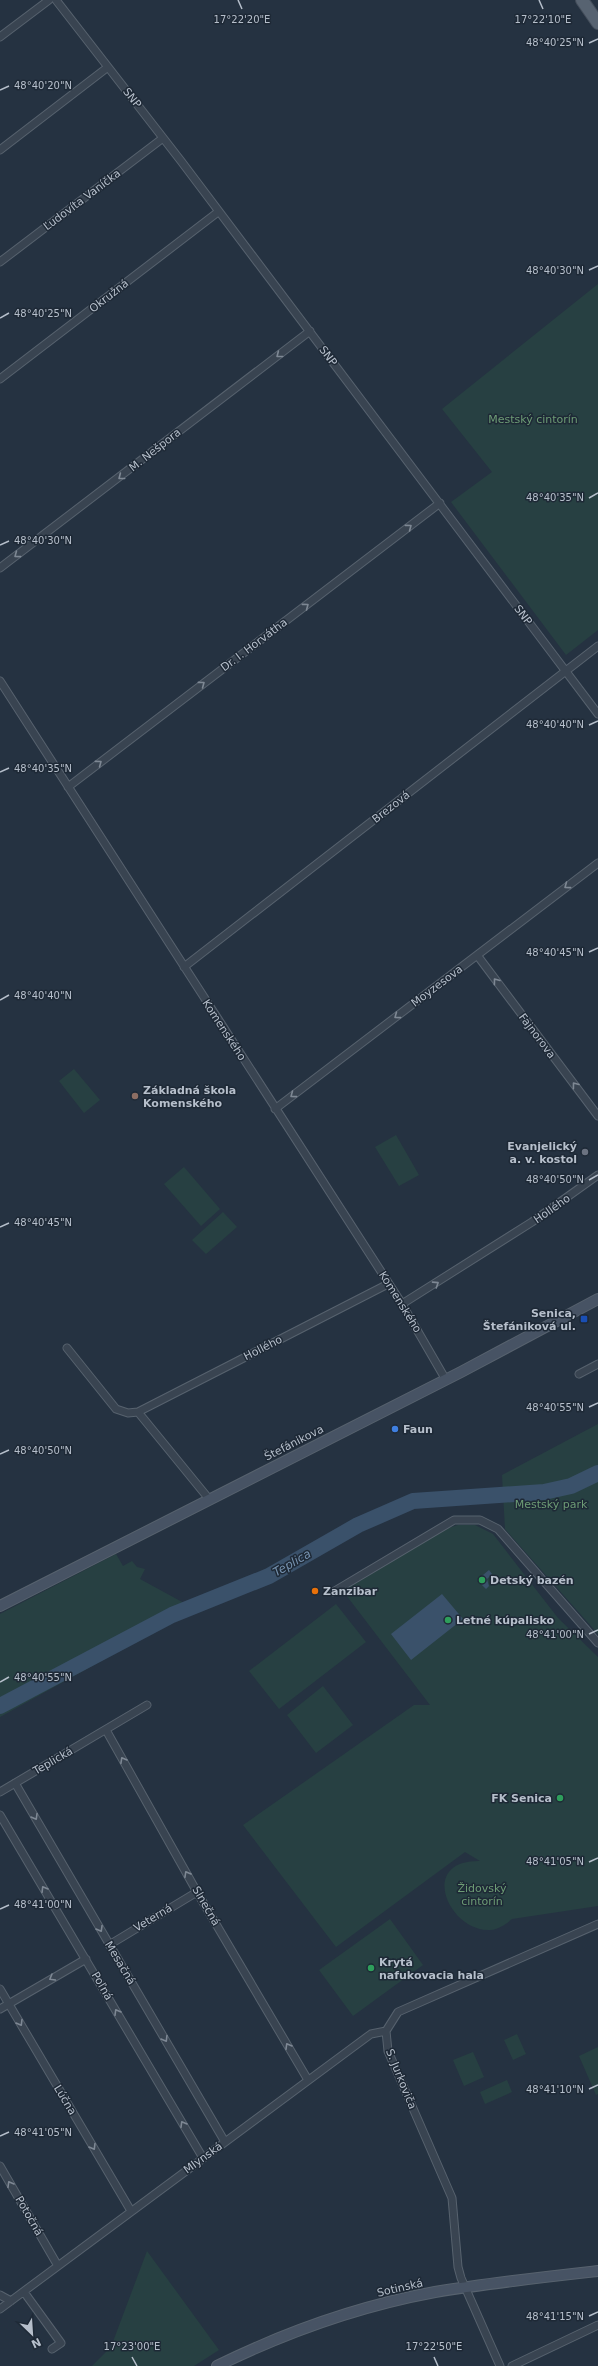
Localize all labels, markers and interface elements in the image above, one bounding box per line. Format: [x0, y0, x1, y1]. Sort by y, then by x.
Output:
text: 17°22'20"E [214, 14, 270, 25]
text: 17°22'10"E [515, 14, 571, 25]
text: 48°40'25"N [526, 37, 584, 48]
text: 48°40'20"N [14, 80, 72, 91]
street label: SNP [120, 85, 144, 111]
street label: Ľudovíta Vaníčka [41, 167, 123, 233]
text: 48°40'30"N [526, 265, 584, 276]
street label: Okružná [87, 277, 131, 315]
text: 48°40'25"N [14, 308, 72, 319]
street label: SNP [316, 343, 340, 369]
one-way arrow [276, 350, 283, 357]
park label: Mestský cintorín [488, 413, 578, 426]
street label: M. Nešpora [126, 426, 184, 474]
one-way arrow [118, 472, 125, 479]
text: 48°40'35"N [526, 492, 584, 503]
one-way arrow [405, 524, 412, 532]
text: 48°40'30"N [14, 535, 72, 546]
one-way arrow [14, 551, 21, 558]
street label: SNP [511, 602, 535, 628]
one-way arrow [301, 603, 308, 610]
street label: Dr. I. Horvátha [218, 616, 290, 674]
one-way arrow [198, 682, 205, 689]
text: 48°40'40"N [526, 719, 584, 730]
one-way arrow [94, 761, 101, 768]
text: 48°40'35"N [14, 763, 72, 774]
street label: Brezová [370, 788, 412, 826]
one-way arrow [564, 881, 571, 889]
text: 48°40'45"N [526, 947, 584, 958]
street label: Moyzesova [409, 962, 465, 1010]
one-way arrow [494, 979, 501, 986]
text: 48°40'40"N [14, 990, 72, 1001]
street label: Komenského [199, 997, 249, 1063]
one-way arrow [394, 1011, 401, 1018]
street label: Fajnorova [516, 1011, 558, 1061]
one-way arrow [572, 1082, 579, 1089]
place label: Základná škola Komenského [143, 1084, 236, 1110]
one-way arrow [291, 1090, 298, 1097]
marker: Základná škola Komenského [130, 1091, 140, 1101]
place label: Evanjelický a. v. kostol [507, 1140, 577, 1166]
marker: Evanjelický a. v. kostol [580, 1147, 590, 1157]
text: 48°40'50"N [526, 1174, 584, 1185]
street label: Hollého [531, 1192, 573, 1226]
text: 48°40'45"N [14, 1217, 72, 1228]
street label: Komenského [376, 1269, 424, 1335]
one-way arrow [432, 1281, 439, 1289]
place label: Senica, Štefániková ul. [483, 1307, 576, 1333]
marker: Senica, Štefániková ul. [579, 1314, 589, 1324]
street label: Hollého [242, 1333, 285, 1363]
text: 48°40'55"N [526, 1402, 584, 1413]
street label: Štefánikova [262, 1423, 326, 1463]
place label: Faun [403, 1423, 433, 1436]
marker: Faun [390, 1424, 400, 1434]
text: 48°40'50"N [14, 1445, 72, 1456]
park label: Mestský park [515, 1498, 588, 1511]
water label: Teplica [271, 1547, 313, 1579]
place label: Detský bazén [490, 1574, 574, 1587]
marker: Detský bazén [477, 1575, 487, 1585]
place label: Zanzibar [323, 1585, 378, 1598]
marker: Zanzibar [310, 1586, 320, 1596]
place label: Letné kúpalisko [456, 1614, 554, 1627]
marker: Letné kúpalisko [443, 1615, 453, 1625]
text: 48°41'00"N [526, 1629, 584, 1640]
text: 48°40'55"N [14, 1672, 72, 1683]
street label: Teplická [30, 1744, 75, 1778]
one-way arrow [121, 1757, 128, 1765]
place label: FK Senica [491, 1792, 552, 1805]
marker: FK Senica [555, 1793, 565, 1803]
one-way arrow [30, 1813, 37, 1820]
text: 48°41'05"N [526, 1856, 584, 1867]
one-way arrow [185, 1871, 192, 1878]
park label: Židovský cintorín [457, 1882, 507, 1908]
street label: Slnečná [189, 1884, 223, 1928]
one-way arrow [42, 1886, 49, 1893]
text: 48°41'00"N [14, 1899, 72, 1910]
street label: Veterná [131, 1901, 175, 1935]
one-way arrow [96, 1925, 103, 1932]
street label: Mesačná [102, 1939, 138, 1987]
place label: Krytá nafukovacia hala [379, 1956, 484, 1982]
marker: Krytá nafukovacia hala [366, 1963, 376, 1973]
street label: Poľná [89, 1969, 115, 2003]
one-way arrow [49, 1974, 56, 1981]
one-way arrow [115, 2009, 122, 2016]
one-way arrow [15, 2019, 22, 2026]
one-way arrow [160, 2035, 167, 2042]
one-way arrow [286, 2043, 293, 2050]
street label: S. Jurkoviča [383, 2047, 419, 2111]
street label: Lúčna [51, 2083, 79, 2117]
text: 48°41'10"N [526, 2084, 584, 2095]
one-way arrow [181, 2121, 188, 2128]
text: 48°41'05"N [14, 2127, 72, 2138]
street label: Mlynská [181, 2140, 225, 2176]
one-way arrow [88, 2143, 96, 2150]
one-way arrow [8, 2181, 15, 2188]
street label: Potočná [12, 2194, 46, 2238]
street label: Sotinská [376, 2276, 424, 2300]
text: 48°41'15"N [526, 2311, 584, 2322]
north arrow [12, 2314, 52, 2354]
text: N [29, 2335, 43, 2350]
text: 17°23'00"E [104, 2341, 160, 2352]
text: 17°22'50"E [406, 2341, 462, 2352]

